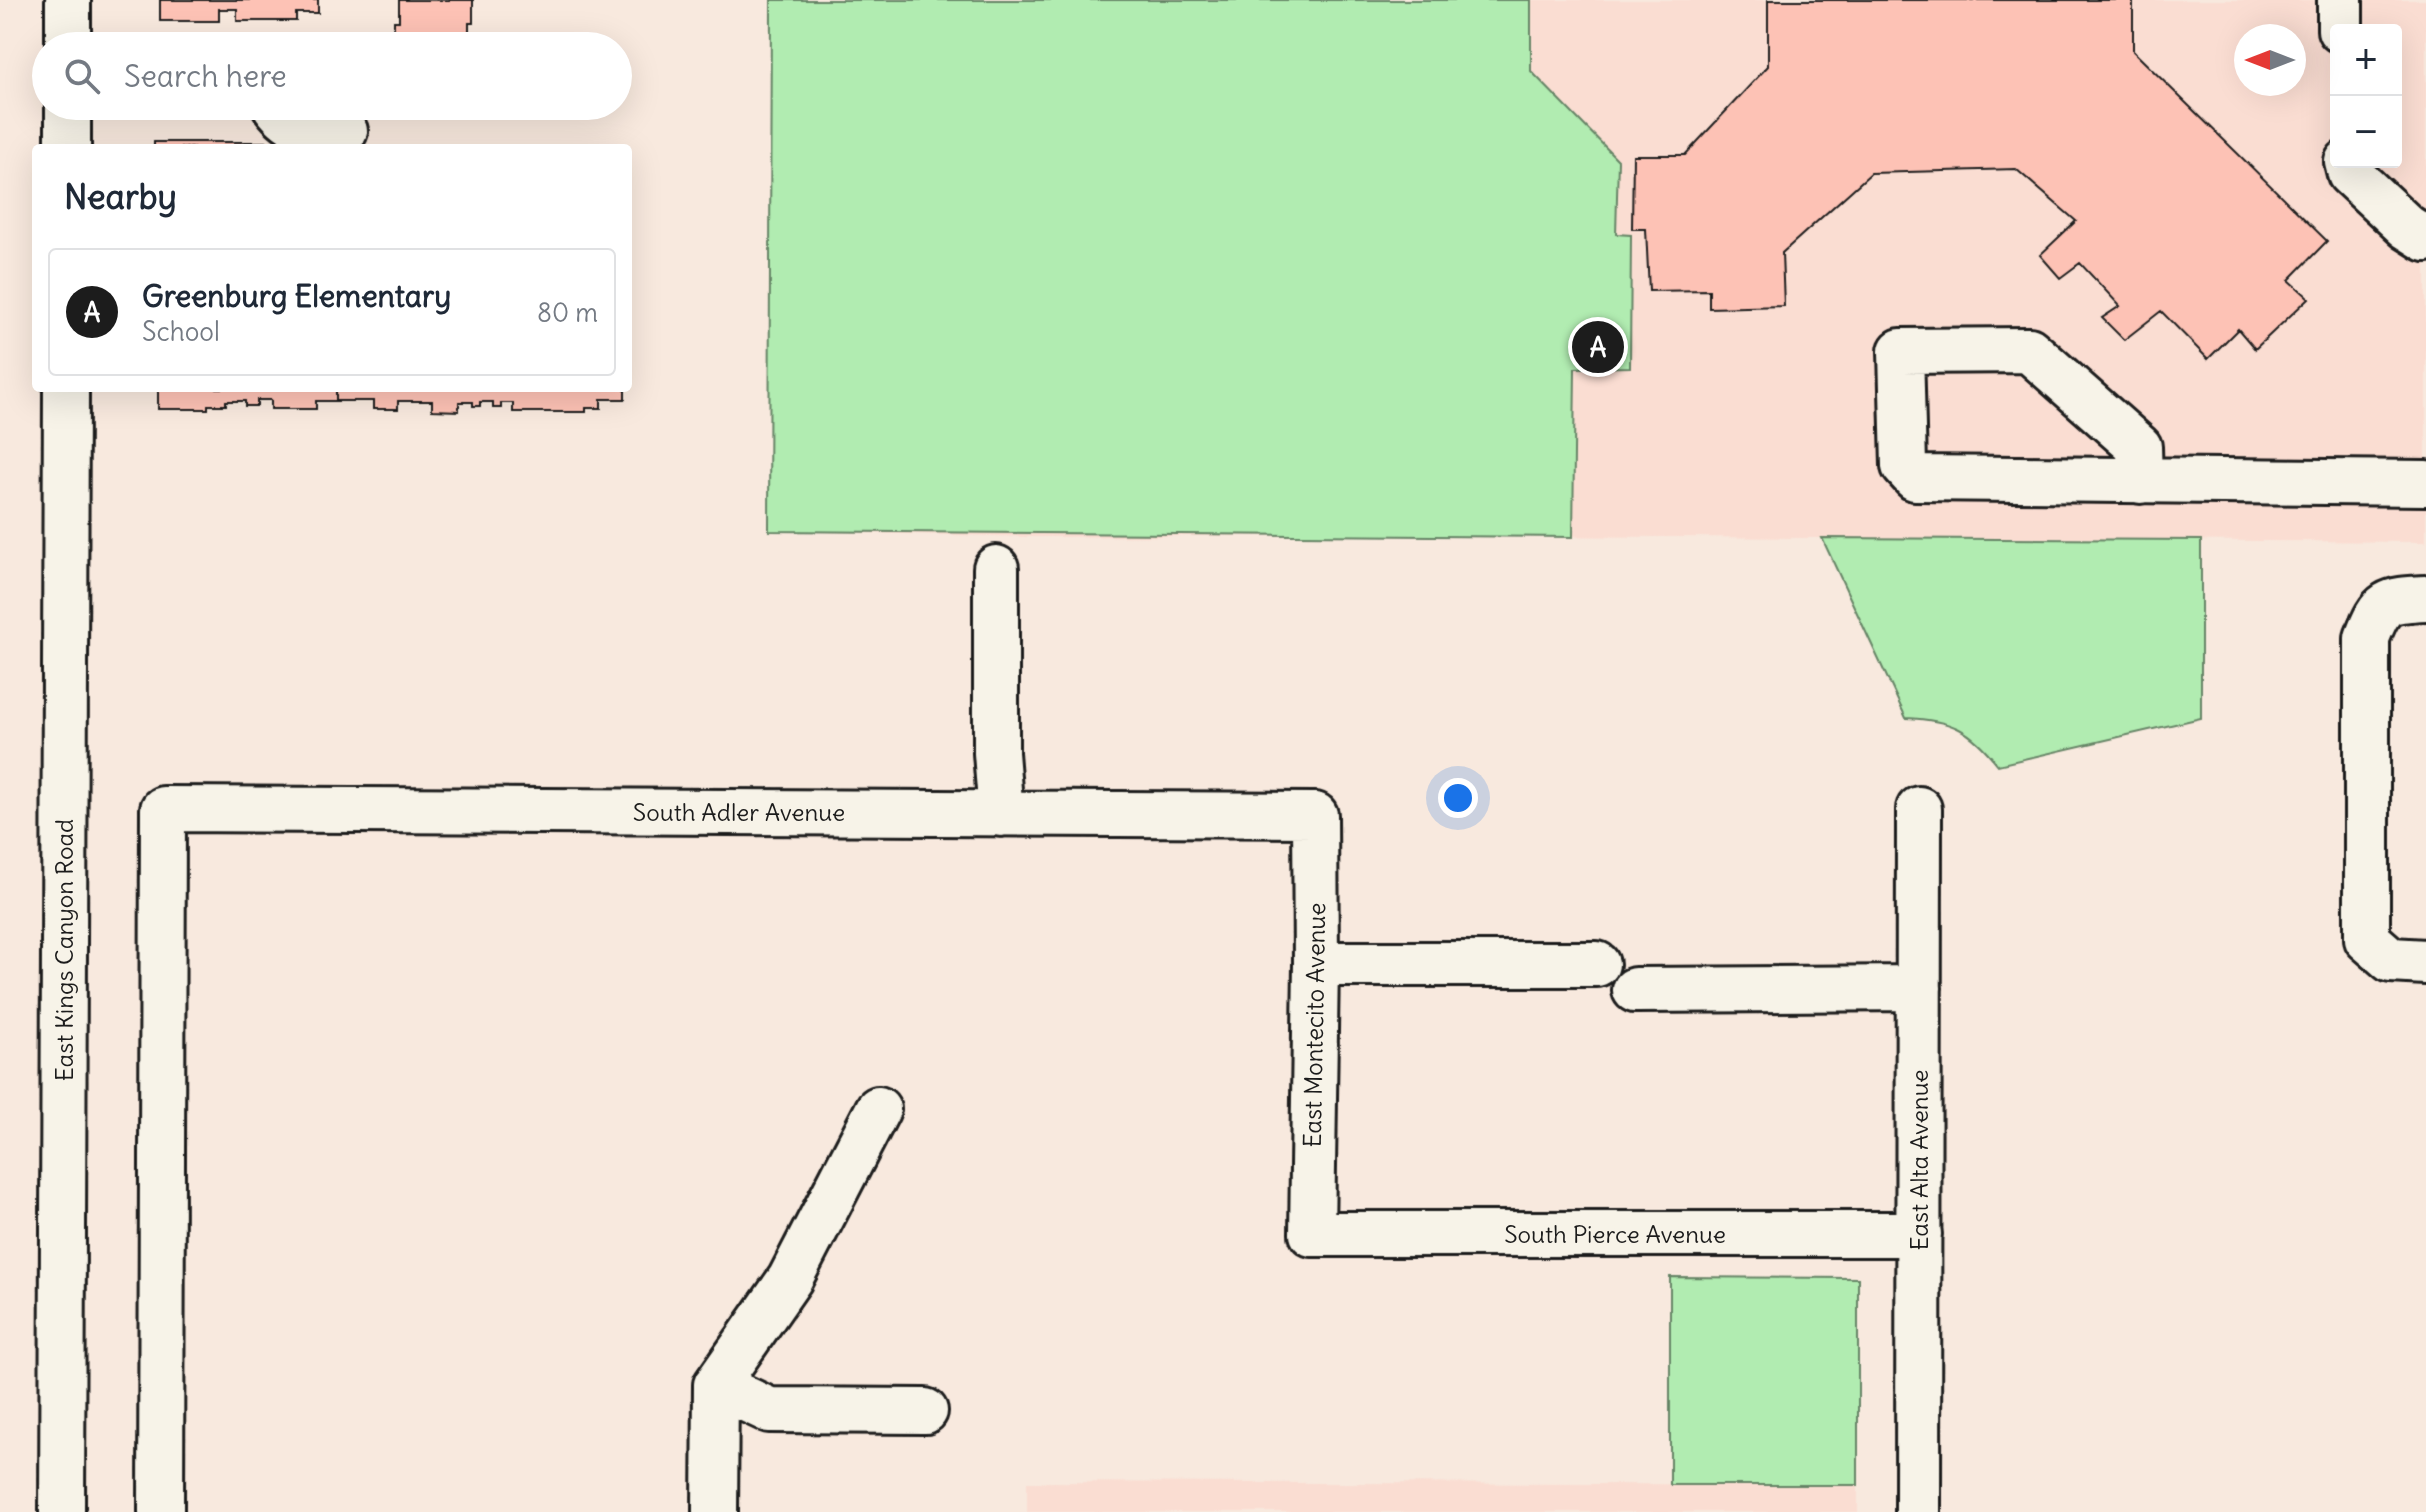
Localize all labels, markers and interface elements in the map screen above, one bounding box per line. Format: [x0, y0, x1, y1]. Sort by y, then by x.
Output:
north arrow [2234, 24, 2306, 96]
map controls [2330, 24, 2402, 168]
button: + [2330, 24, 2402, 96]
search box [32, 32, 632, 120]
icon: search [60, 54, 104, 98]
text: Search here [124, 57, 287, 95]
button: − [2330, 96, 2402, 168]
text: Nearby [64, 175, 177, 218]
text: Greenburg Elementary [142, 277, 451, 315]
text: A [84, 296, 100, 329]
text: 80 m [537, 296, 598, 329]
text: School [142, 315, 220, 348]
pin: A [1572, 317, 1624, 377]
your location [1438, 778, 1478, 818]
street label: South Adler Avenue [633, 797, 845, 827]
street label: East Kings Canyon Road [49, 819, 79, 1081]
street label: East Montecito Avenue [1297, 902, 1331, 1148]
street label: East Alta Avenue [1904, 1070, 1934, 1250]
street label: South Pierce Avenue [1504, 1219, 1726, 1249]

